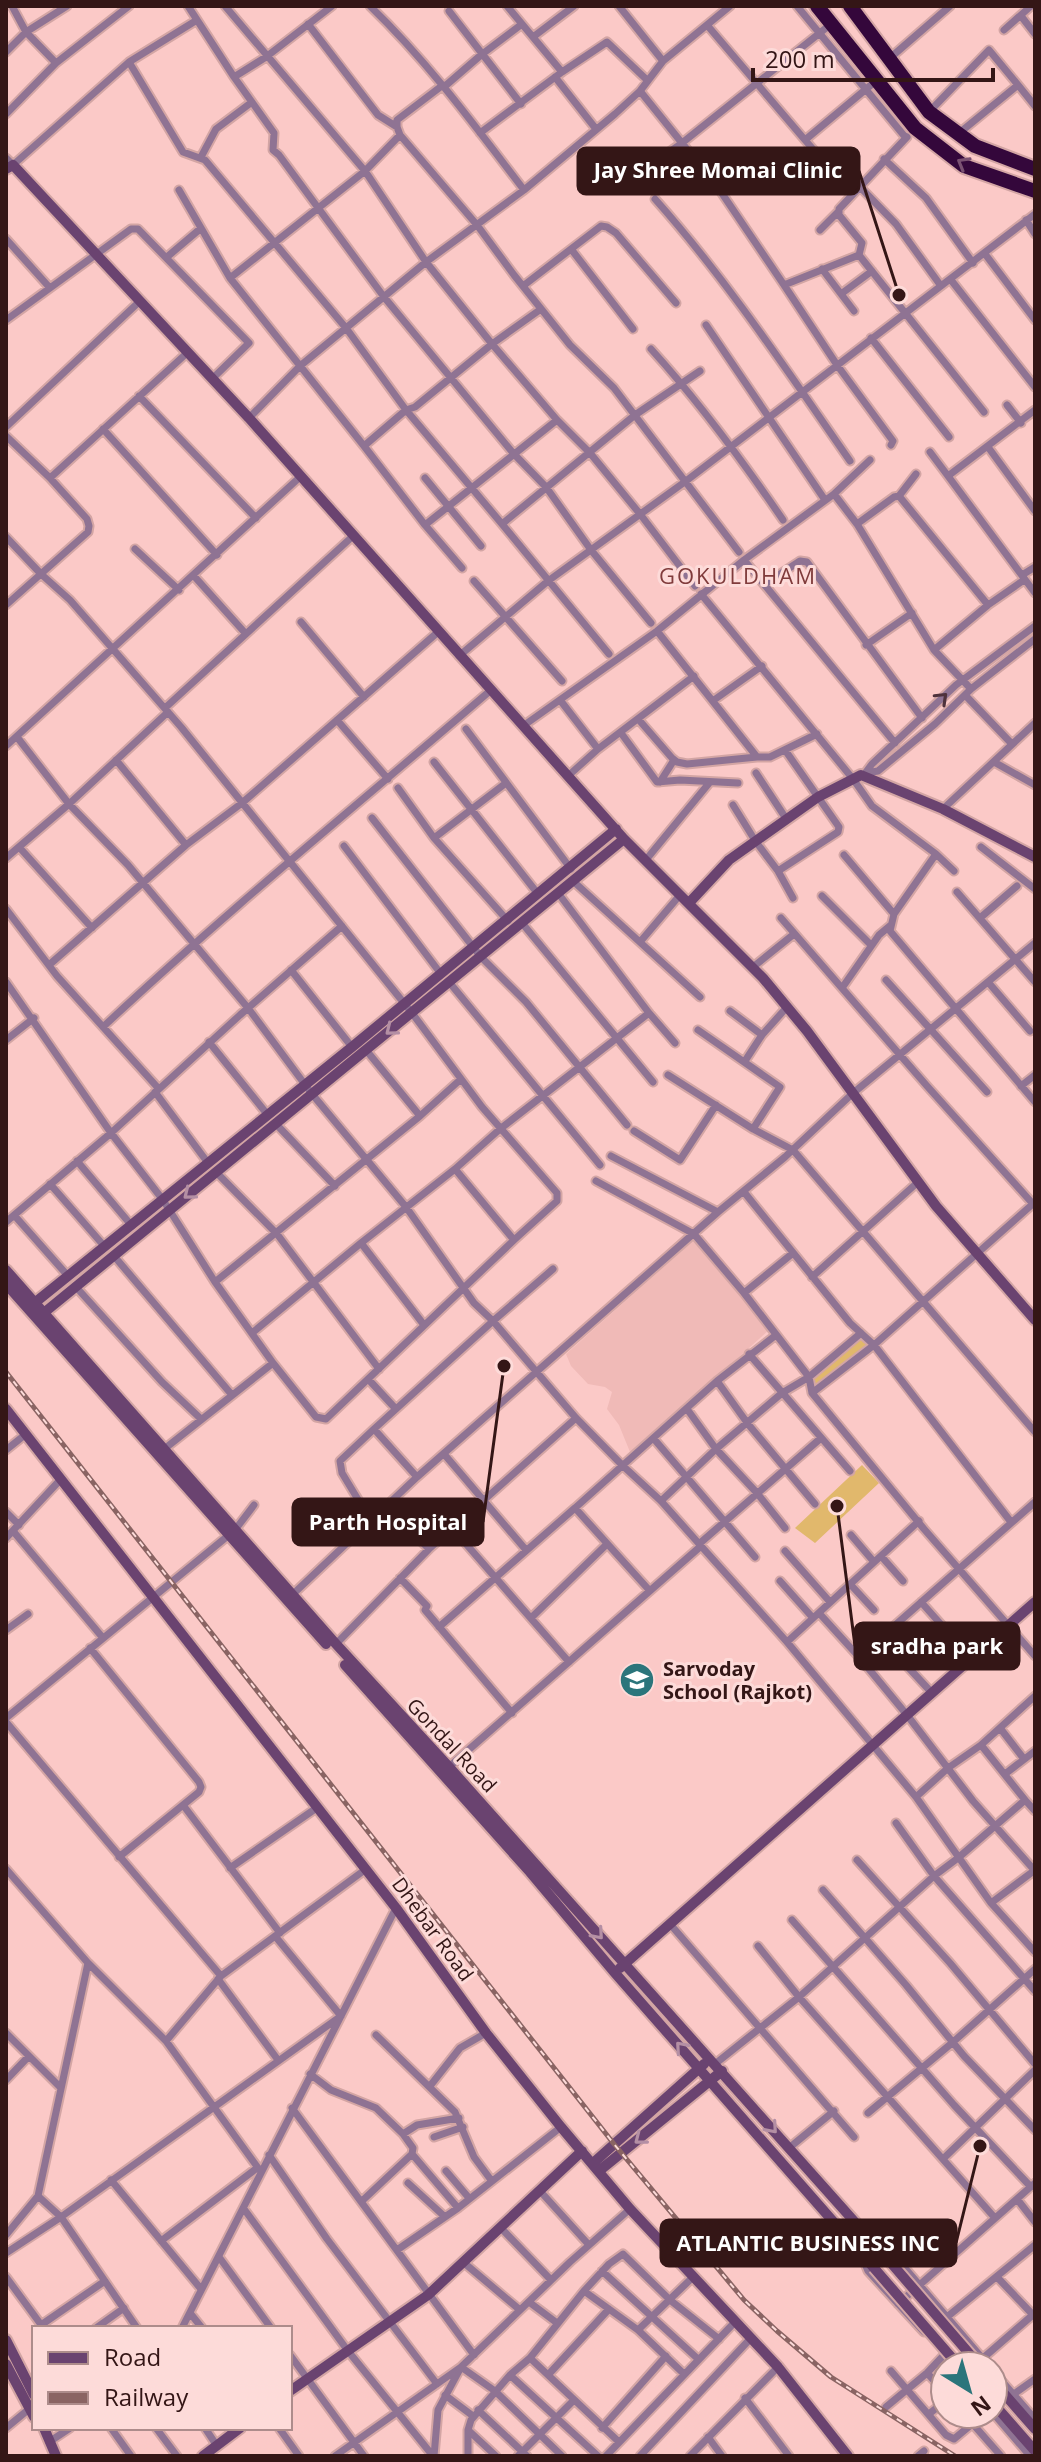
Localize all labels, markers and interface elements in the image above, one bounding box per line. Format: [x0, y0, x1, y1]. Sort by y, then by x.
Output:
scale bar [753, 32, 993, 82]
text: 200 m [765, 42, 835, 75]
callout: Jay Shree Momai Clinic [578, 148, 859, 194]
text: Jay Shree Momai Clinic [592, 154, 842, 184]
one-way arrow [957, 157, 972, 173]
district label: GOKULDHAM [659, 560, 817, 590]
one-way arrow [933, 693, 947, 708]
one-way arrow [386, 1020, 400, 1035]
one-way arrow [184, 1184, 198, 1199]
callout: Parth Hospital [293, 1499, 483, 1545]
text: Parth Hospital [309, 1506, 467, 1536]
callout: sradha park [855, 1623, 1019, 1669]
text: sradha park [871, 1630, 1004, 1660]
place label: Sarvoday School (Rajkot) [663, 1655, 812, 1705]
school or university icon: Sarvoday School (Rajkot) [618, 1661, 656, 1699]
street label: Gondal Road [401, 1692, 503, 1798]
street label: Dhebar Road [386, 1872, 480, 1986]
one-way arrow [588, 1925, 603, 1940]
one-way arrow [676, 2042, 691, 2056]
one-way arrow [762, 2118, 776, 2133]
one-way arrow [634, 2129, 649, 2143]
callout: ATLANTIC BUSINESS INC [661, 2220, 956, 2266]
text: ATLANTIC BUSINESS INC [676, 2227, 940, 2257]
legend [32, 2326, 292, 2430]
text: Road [104, 2340, 161, 2373]
north arrow [929, 2350, 1009, 2430]
text: Railway [104, 2380, 189, 2413]
text: N [965, 2389, 998, 2424]

